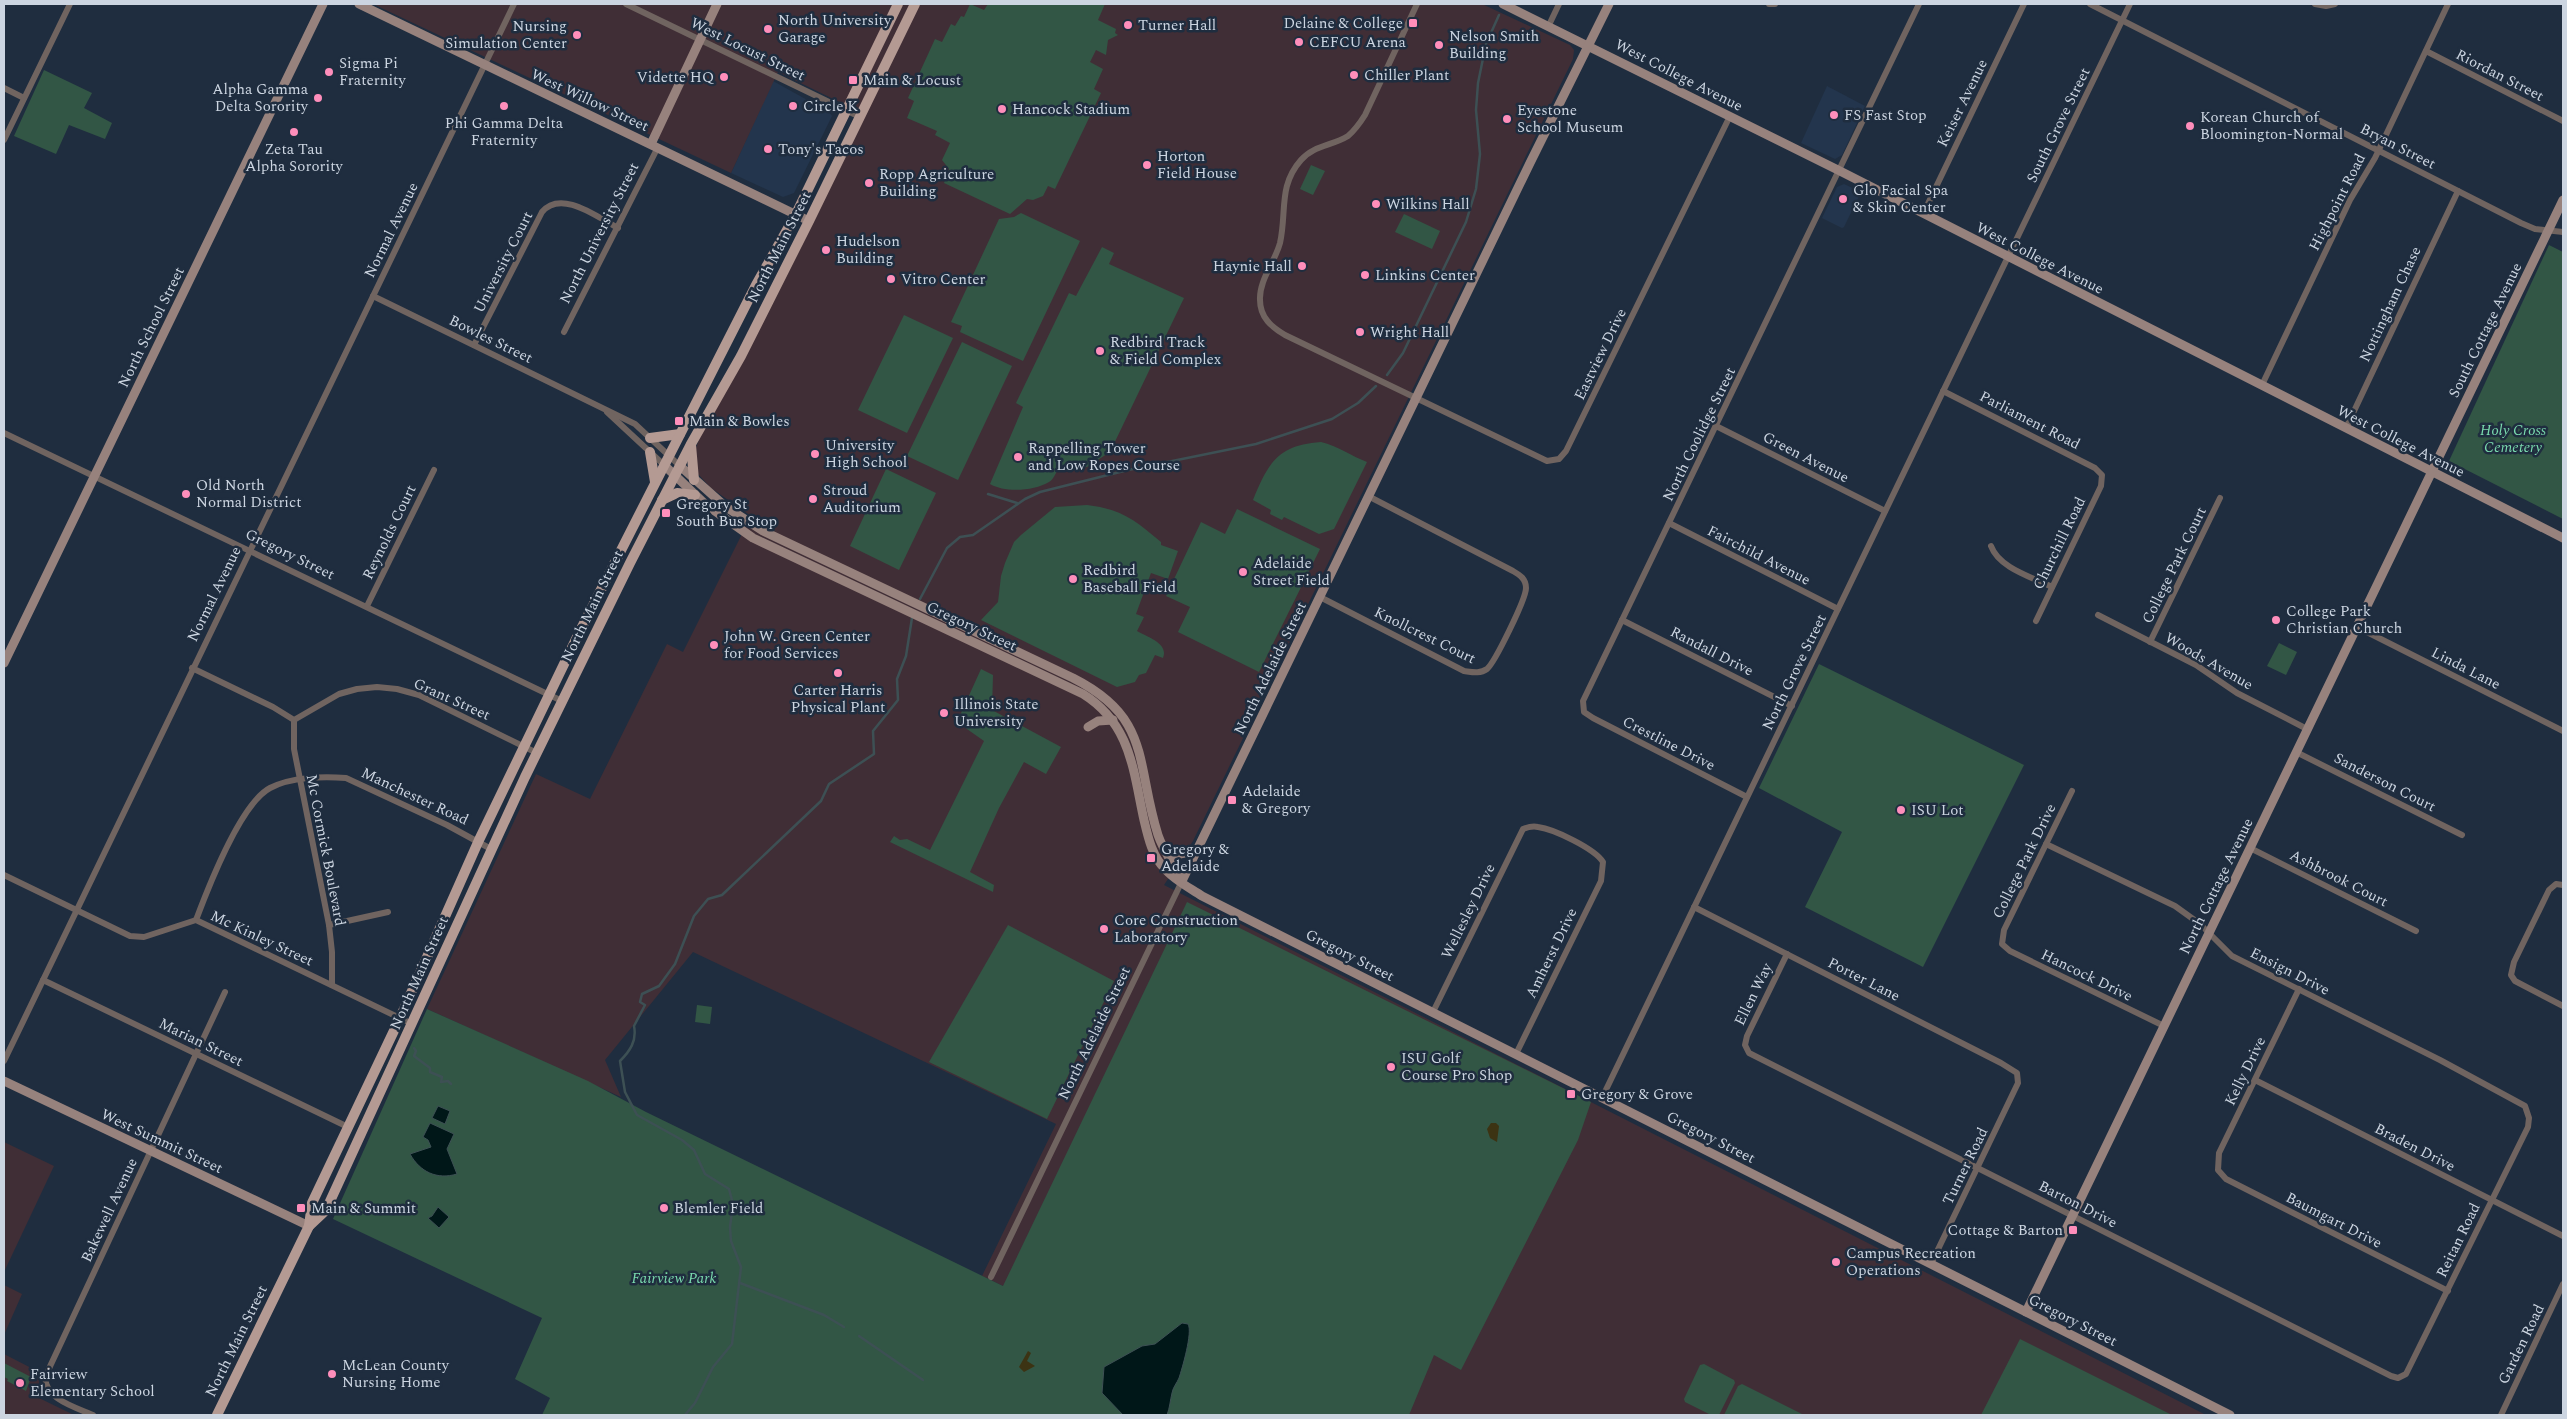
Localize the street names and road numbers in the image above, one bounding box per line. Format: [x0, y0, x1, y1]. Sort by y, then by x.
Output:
street label: West Locust Street [687, 12, 809, 87]
street label: West College Avenue [1611, 33, 1747, 118]
street label: Riordan Street [2452, 43, 2548, 108]
street label: Keiser Avenue [1931, 55, 1994, 151]
street label: West Willow Street [527, 63, 652, 138]
street label: South Grove Street [2021, 64, 2096, 187]
street label: Bryan Street [2356, 118, 2440, 175]
street label: Highpoint Road [2303, 150, 2372, 255]
street label: North University Street [554, 158, 645, 308]
street label: Normal Avenue [358, 179, 425, 282]
street label: North Main Street [741, 188, 817, 307]
street label: University Court [468, 207, 539, 317]
street label: West College Avenue [1972, 216, 2108, 301]
street label: Nottingham Chase [2354, 243, 2427, 366]
street label: South Cottage Avenue [2443, 259, 2528, 402]
street label: North School Street [112, 263, 191, 391]
street label: Eastview Drive [1568, 304, 1633, 404]
street label: Bowles Street [445, 309, 537, 370]
street label: North Coolidge Street [1657, 363, 1742, 505]
street label: Parliament Road [1975, 385, 2084, 456]
street label: West College Avenue [2333, 399, 2469, 484]
street label: Green Avenue [1759, 426, 1853, 489]
street label: Reynolds Court [357, 481, 422, 584]
street label: Churchill Road [2027, 493, 2092, 594]
street label: College Park Court [2136, 503, 2213, 628]
street label: Fairchild Avenue [1703, 519, 1815, 591]
street label: Gregory Street [241, 523, 338, 586]
street label: Normal Avenue [181, 543, 248, 646]
street label: North Main Street [555, 546, 630, 666]
street label: Gregory Street [923, 596, 1021, 657]
street label: North Adelaide Street [1228, 598, 1313, 739]
street label: Knollcrest Court [1370, 601, 1480, 670]
street label: North Grove Street [1756, 610, 1833, 734]
street label: Randall Drive [1666, 621, 1758, 682]
street label: Woods Avenue [2160, 627, 2257, 696]
street label: Linda Lane [2427, 641, 2504, 696]
street label: Grant Street [410, 672, 494, 727]
street label: Crestline Drive [1618, 710, 1719, 777]
street label: Sanderson Court [2330, 747, 2440, 818]
street label: Manchester Road [357, 762, 472, 831]
street label: Mc Cormick Boulevard [300, 772, 352, 928]
street label: College Park Drive [1987, 800, 2062, 923]
street label: North Cottage Avenue [2173, 814, 2260, 958]
street label: Ashbrook Court [2286, 844, 2392, 913]
street label: Wellesley Drive [1435, 860, 1501, 963]
street label: Mc Kinley Street [206, 904, 317, 972]
street label: Amherst Drive [1520, 904, 1583, 1002]
street label: North Main Street [384, 913, 455, 1034]
street label: Gregory Street [1301, 923, 1398, 988]
street label: Ensign Drive [2246, 941, 2334, 1001]
street label: Hancock Drive [2037, 943, 2137, 1008]
street label: Porter Lane [1824, 951, 1904, 1007]
street label: Ellen Way [1728, 958, 1779, 1029]
street label: North Adelaide Street [1052, 963, 1137, 1104]
street label: Marian Street [155, 1012, 247, 1073]
street label: Kelly Drive [2219, 1033, 2272, 1110]
street label: West Summit Street [97, 1103, 227, 1180]
street label: Gregory Street [1662, 1105, 1759, 1170]
street label: Braden Drive [2370, 1117, 2459, 1178]
street label: Turner Road [1937, 1123, 1994, 1209]
street label: Bakewell Avenue [75, 1154, 144, 1266]
street label: Barton Drive [2034, 1175, 2121, 1234]
street label: Baumgart Drive [2282, 1186, 2386, 1255]
street label: Reitan Road [2430, 1199, 2486, 1282]
street label: North Main Street [199, 1281, 274, 1401]
street label: Gregory Street [2024, 1288, 2121, 1353]
street label: Garden Road [2492, 1300, 2551, 1388]

